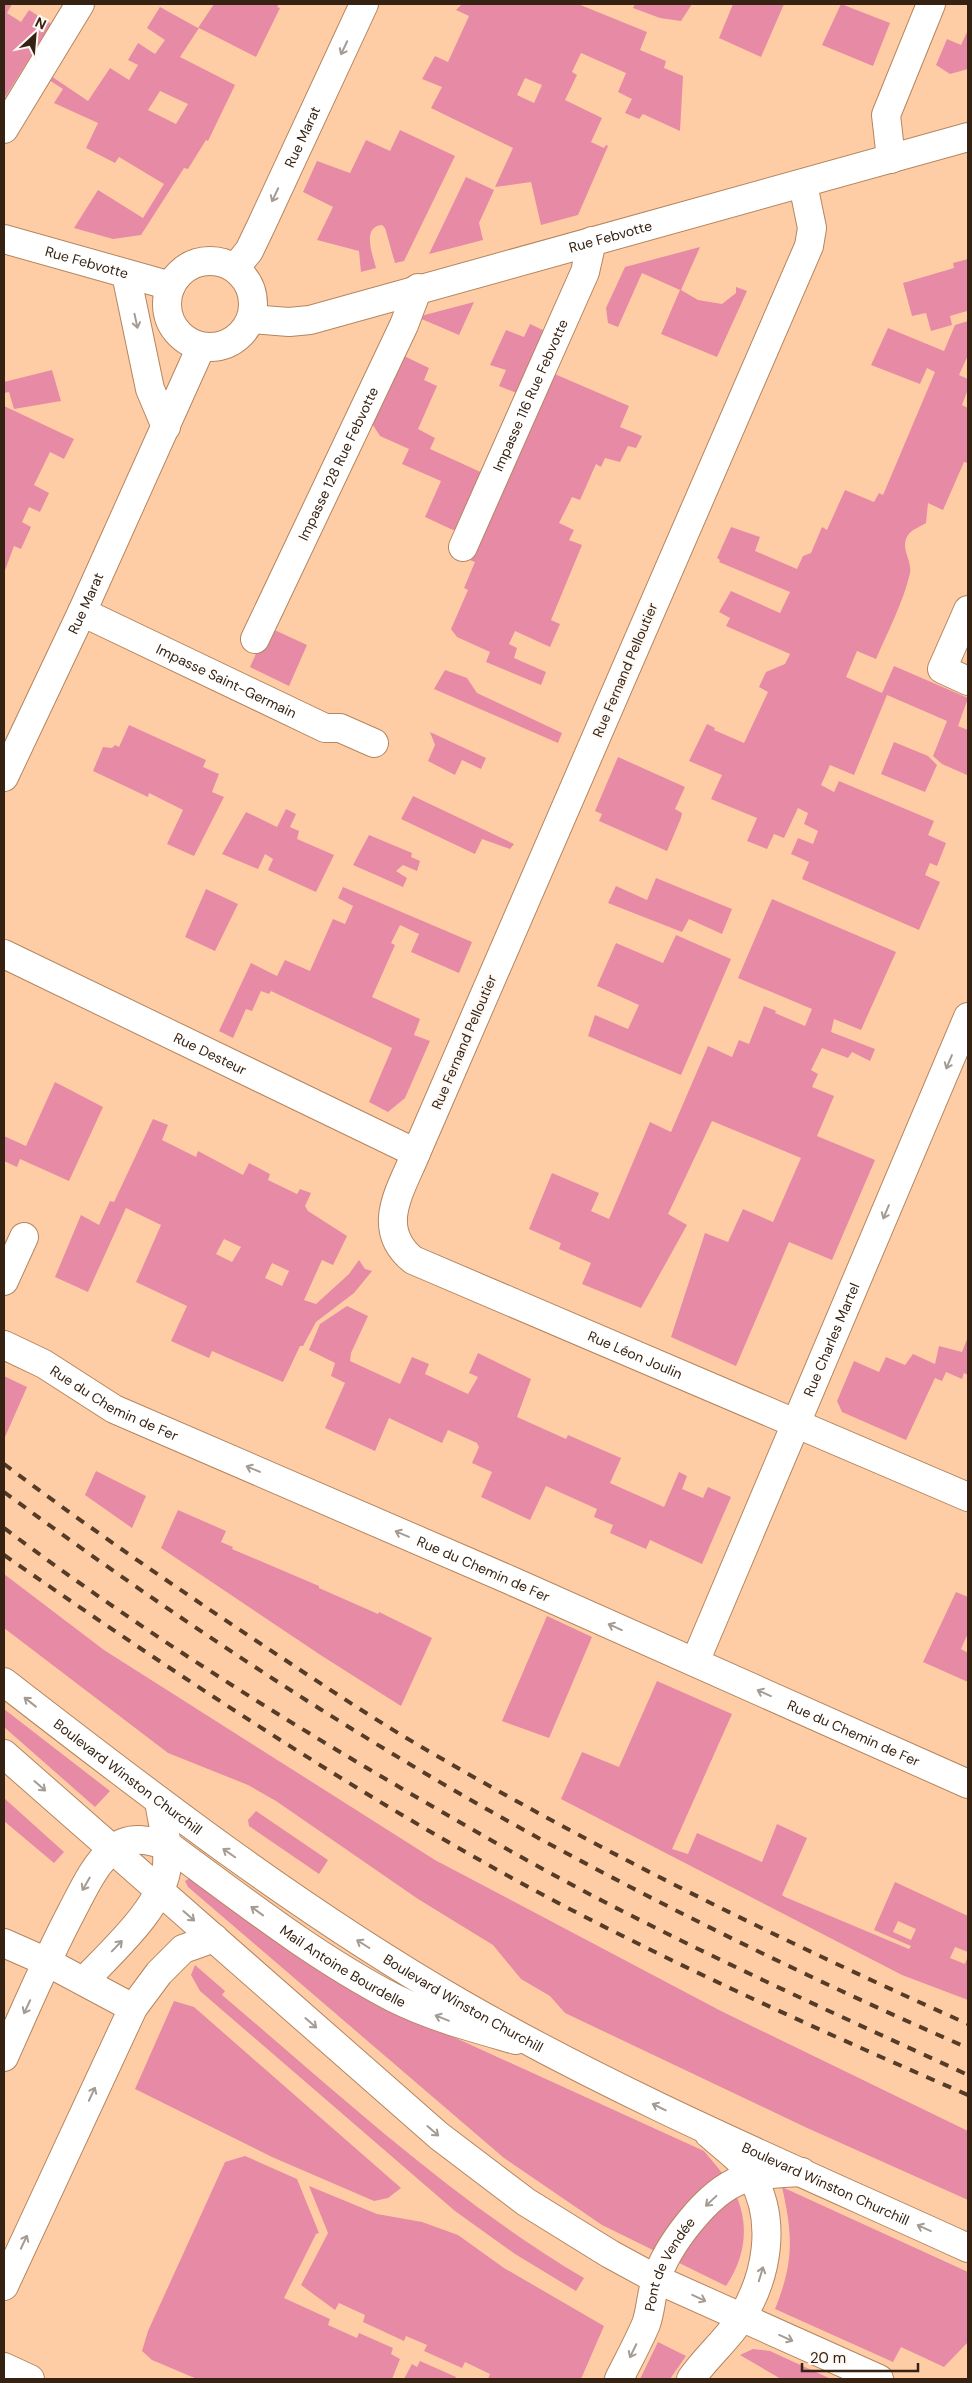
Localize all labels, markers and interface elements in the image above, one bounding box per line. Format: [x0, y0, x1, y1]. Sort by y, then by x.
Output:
north arrow [10, 10, 60, 60]
text: N [32, 13, 49, 34]
one-way arrow [338, 40, 348, 55]
street label: Rue Marat [280, 103, 324, 170]
one-way arrow [270, 187, 279, 202]
street label: Rue Febvotte [567, 216, 654, 257]
street label: Rue Febvotte [43, 242, 130, 283]
one-way arrow [132, 313, 141, 329]
street label: Impasse 116 Rue Febvotte [489, 316, 572, 474]
street label: Impasse 128 Rue Febvotte [294, 384, 382, 543]
street label: Rue Marat [64, 570, 108, 637]
street label: Rue Fernand Pelloutier [588, 600, 662, 740]
street label: Impasse Saint-Germain [153, 640, 300, 722]
street label: Rue Fernand Pelloutier [427, 972, 501, 1112]
street label: Rue Desteur [171, 1028, 250, 1079]
one-way arrow [944, 1054, 954, 1069]
one-way arrow [880, 1204, 889, 1219]
street label: Rue Charles Martel [799, 1280, 863, 1399]
street label: Rue Léon Joulin [585, 1327, 685, 1383]
street label: Rue du Chemin de Fer [47, 1361, 181, 1445]
one-way arrow [246, 1464, 261, 1473]
one-way arrow [395, 1528, 410, 1538]
street label: Rue du Chemin de Fer [414, 1532, 553, 1606]
one-way arrow [608, 1622, 623, 1632]
one-way arrow [757, 1687, 772, 1697]
street label: Rue du Chemin de Fer [785, 1696, 923, 1770]
one-way arrow [23, 1697, 37, 1707]
street label: Boulevard Winston Churchill [50, 1715, 206, 1839]
one-way arrow [34, 1781, 47, 1792]
one-way arrow [222, 1848, 236, 1858]
one-way arrow [81, 1876, 91, 1891]
one-way arrow [251, 1905, 264, 1916]
one-way arrow [183, 1911, 196, 1922]
street label: Mail Antoine Bourdelle [276, 1921, 409, 2011]
one-way arrow [111, 1939, 123, 1952]
one-way arrow [357, 1939, 371, 1949]
street label: Boulevard Winston Churchill [380, 1950, 546, 2056]
one-way arrow [21, 1999, 31, 2014]
one-way arrow [435, 2013, 450, 2022]
one-way arrow [305, 2018, 318, 2029]
one-way arrow [88, 2087, 98, 2102]
one-way arrow [652, 2102, 667, 2111]
one-way arrow [427, 2125, 440, 2136]
street label: Boulevard Winston Churchill [739, 2138, 912, 2229]
one-way arrow [705, 2195, 717, 2207]
street label: Pont de Vendée [641, 2213, 699, 2313]
one-way arrow [917, 2222, 932, 2232]
one-way arrow [20, 2234, 30, 2249]
one-way arrow [757, 2266, 767, 2282]
one-way arrow [691, 2294, 706, 2304]
one-way arrow [778, 2333, 793, 2343]
scale bar [802, 2340, 918, 2372]
one-way arrow [627, 2343, 637, 2358]
text: 20 m [810, 2348, 846, 2368]

